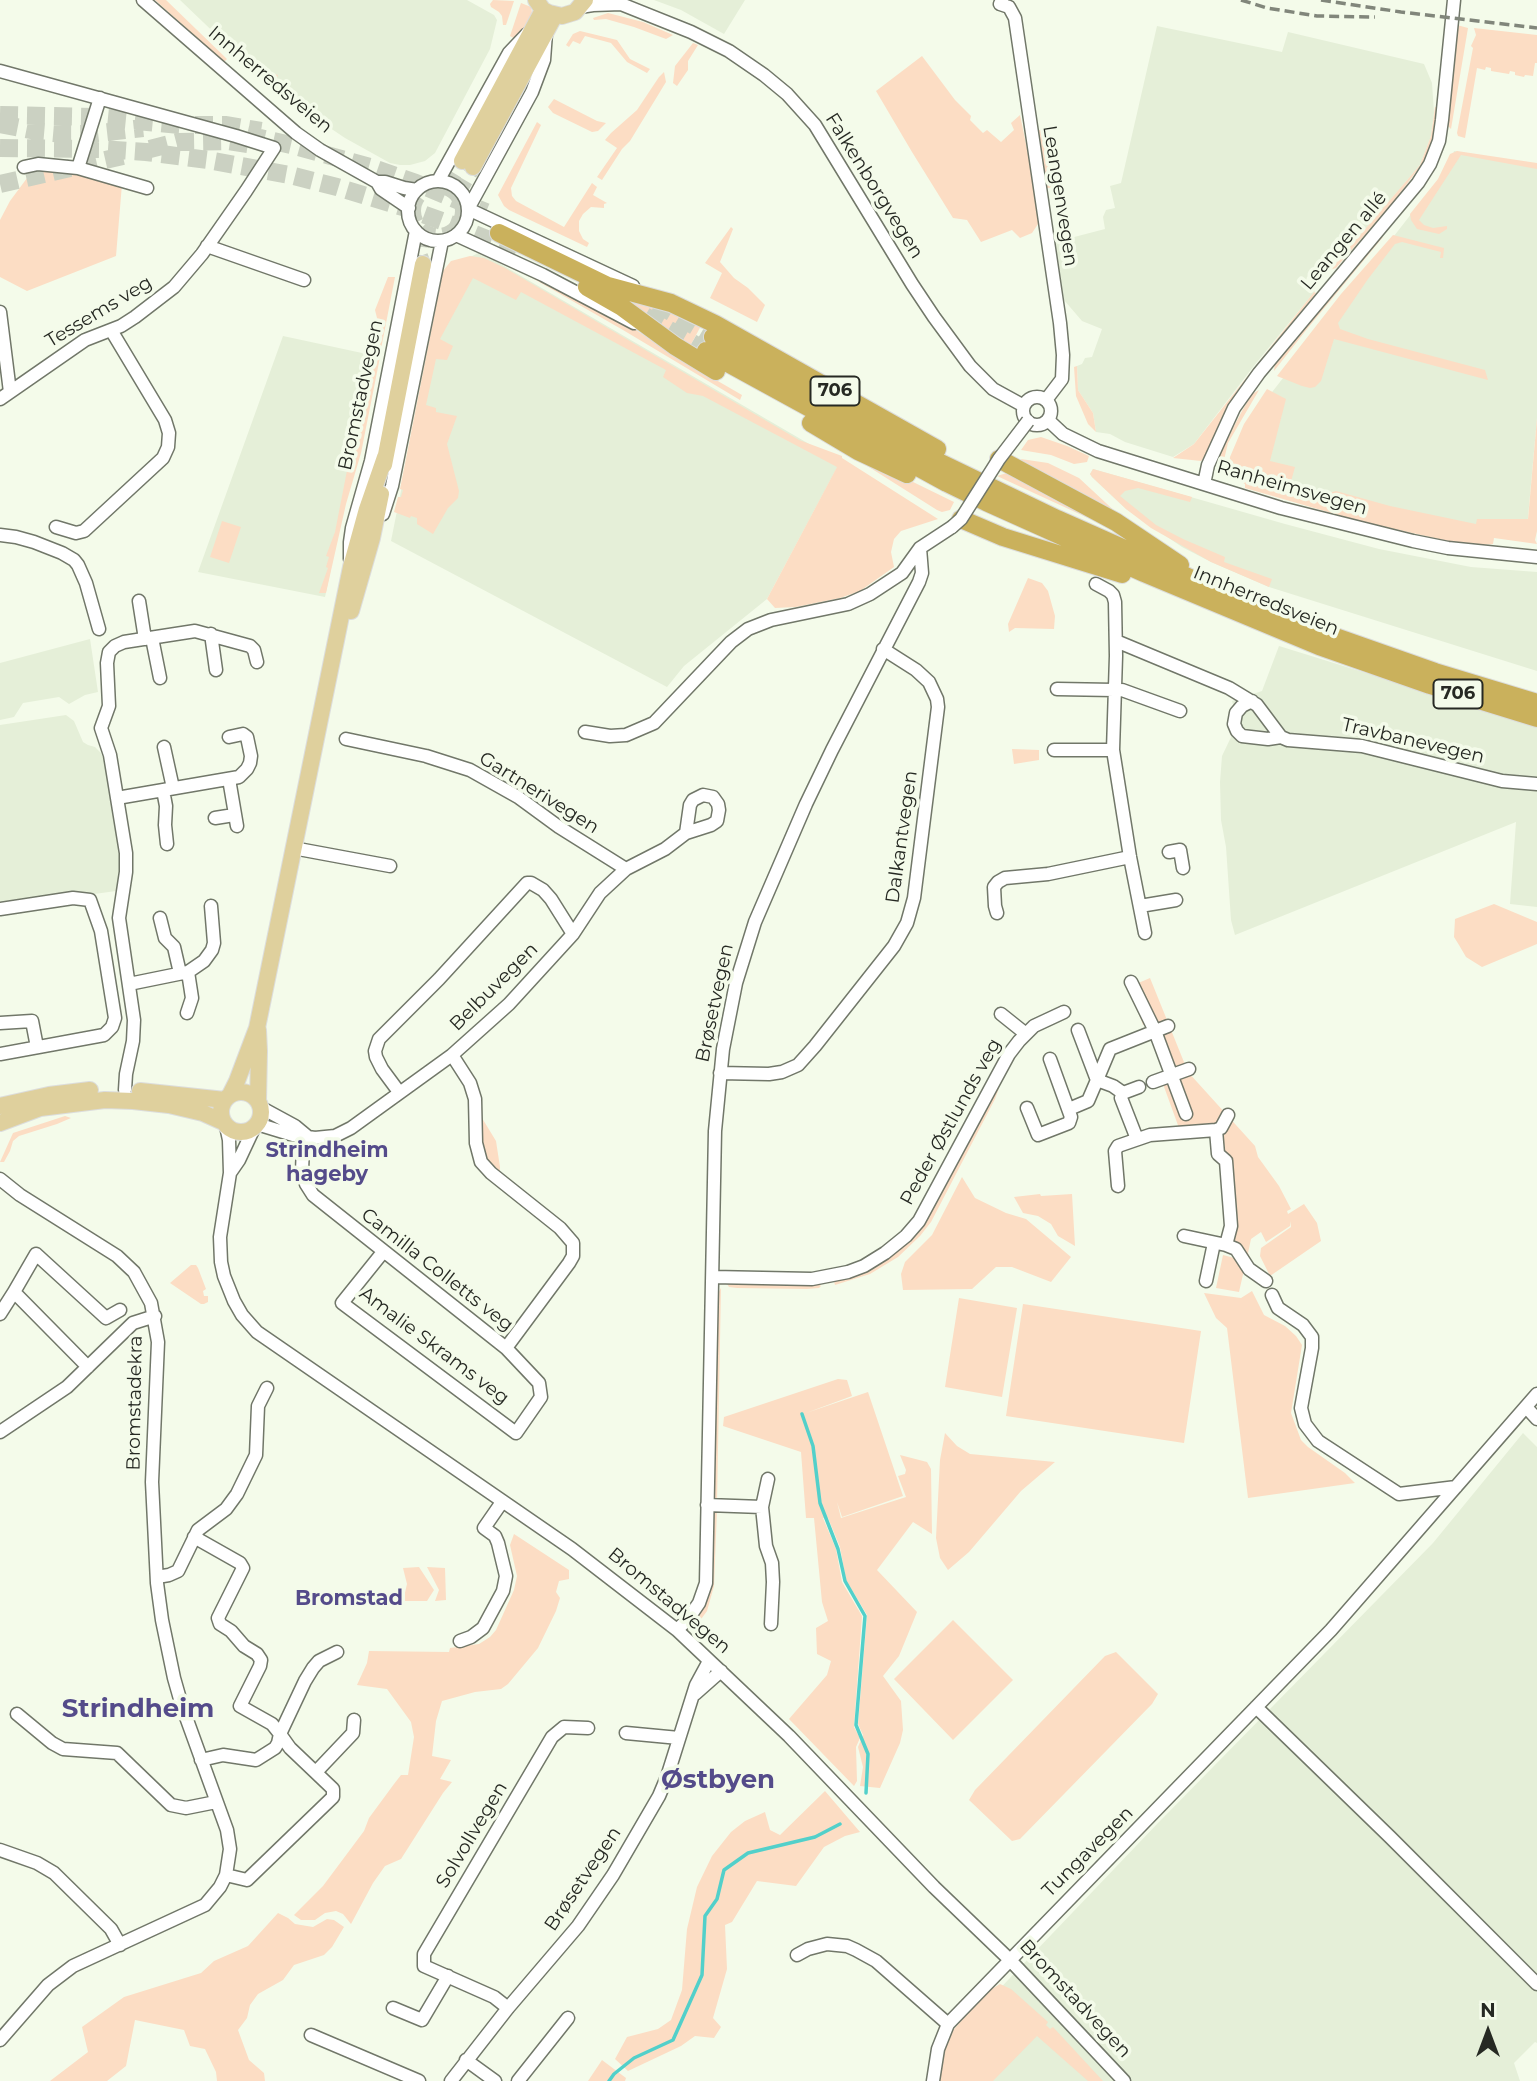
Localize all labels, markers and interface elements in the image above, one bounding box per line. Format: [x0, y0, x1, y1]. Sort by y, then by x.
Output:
street label: Innherredsveien [203, 21, 337, 139]
street label: Falkenborgvegen [820, 109, 928, 263]
street label: Leangenvegen [1038, 124, 1082, 268]
street label: Leangen allé [1296, 187, 1392, 295]
street label: Tessems veg [42, 271, 156, 353]
street label: Bromstadvegen [334, 318, 388, 472]
road number: 706 [810, 376, 860, 405]
street label: Ranheimsvegen [1214, 456, 1370, 520]
street label: Innherredsveien [1190, 561, 1342, 641]
road number: 706 [1434, 680, 1482, 708]
street label: Travbanevegen [1339, 713, 1487, 769]
street label: Gartnerivegen [475, 747, 603, 839]
street label: Dalkantvegen [881, 769, 923, 905]
street label: Belbuvegen [445, 938, 543, 1036]
street label: Brøsetvegen [691, 942, 739, 1064]
street label: Peder Østlunds veg [896, 1035, 1006, 1209]
district label: Strindheim hageby [265, 1138, 389, 1188]
street label: Camilla Colletts veg [356, 1204, 518, 1336]
street label: Amalie Skrams veg [355, 1282, 513, 1410]
street label: Bromstadekra [122, 1335, 148, 1471]
street label: Bromstadvegen [603, 1543, 735, 1659]
district label: Bromstad [295, 1586, 403, 1612]
district label: Strindheim [62, 1693, 214, 1725]
district label: Østbyen [661, 1764, 775, 1796]
street label: Solvollvegen [431, 1778, 513, 1892]
street label: Tungavegen [1038, 1802, 1138, 1902]
street label: Brøsetvegen [540, 1823, 626, 1935]
street label: Bromstadvegen [1014, 1935, 1136, 2063]
north arrow [1453, 1997, 1523, 2067]
text: N [1480, 1999, 1496, 2022]

